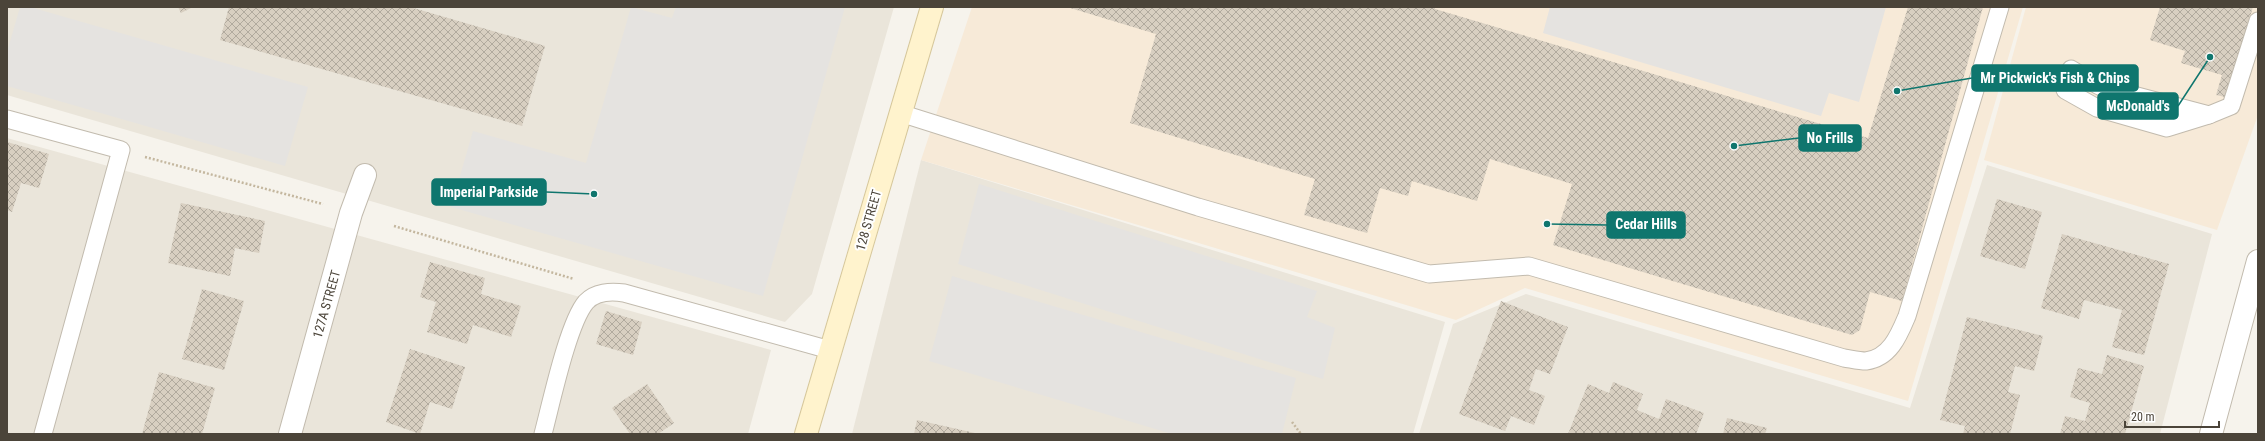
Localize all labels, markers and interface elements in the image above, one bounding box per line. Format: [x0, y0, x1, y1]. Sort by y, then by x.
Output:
callout: Mr Pickwick's Fish & Chips [1972, 65, 2138, 91]
text: Mr Pickwick's Fish & Chips [1980, 70, 2130, 86]
callout: McDonald's [2098, 93, 2178, 119]
text: McDonald's [2106, 98, 2170, 114]
callout: No Frills [1799, 125, 1861, 151]
text: No Frills [1807, 130, 1853, 146]
callout: Imperial Parkside [432, 179, 546, 205]
text: Imperial Parkside [440, 184, 539, 200]
street label: 128 STREET [853, 188, 884, 252]
callout: Cedar Hills [1607, 212, 1685, 238]
text: Cedar Hills [1615, 216, 1677, 232]
street label: 127A STREET [310, 268, 343, 340]
scale bar [2125, 403, 2219, 429]
text: 20 m [2131, 410, 2155, 424]

